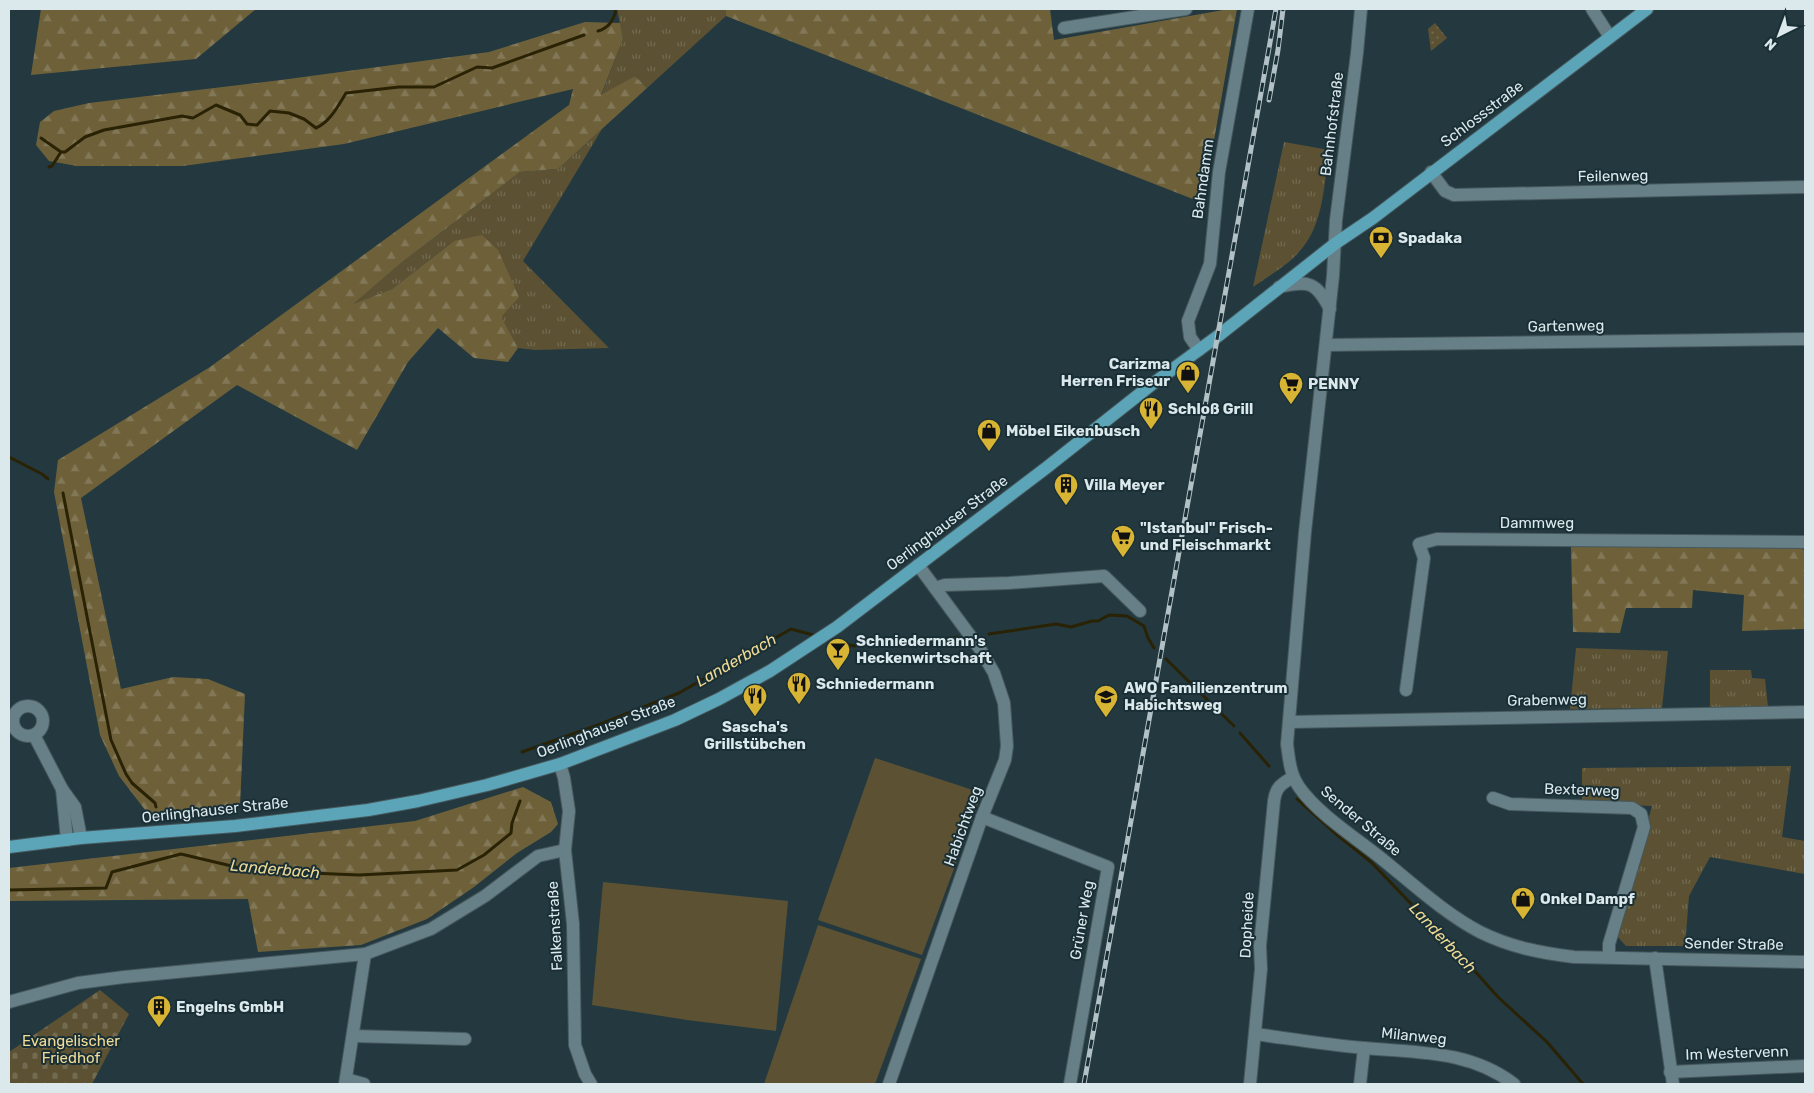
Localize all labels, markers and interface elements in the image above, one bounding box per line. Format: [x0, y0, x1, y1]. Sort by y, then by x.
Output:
north arrow [1754, 10, 1804, 60]
text: N [1761, 35, 1780, 54]
street label: Bahnhofstraße [1317, 71, 1347, 177]
street label: Schlossstraße [1437, 77, 1527, 151]
street label: Bahndamm [1188, 138, 1218, 220]
street label: Feilenweg [1577, 166, 1649, 186]
bank icon: Spadaka [1368, 225, 1394, 259]
place label: Spadaka [1398, 229, 1462, 247]
street label: Gartenweg [1528, 316, 1604, 336]
place label: Carizma Herren Friseur [1061, 355, 1170, 390]
shop icon: Carizma Herren Friseur [1175, 360, 1201, 394]
supermarket icon: PENNY [1278, 371, 1304, 405]
place label: PENNY [1308, 375, 1360, 393]
restaurant icon: Schloß Grill [1138, 396, 1164, 430]
place label: Schloß Grill [1168, 400, 1253, 418]
shop icon: Möbel Eikenbusch [976, 418, 1002, 452]
place label: Möbel Eikenbusch [1006, 422, 1140, 440]
street label: Oerlinghauser Straße [883, 471, 1011, 575]
building icon: Villa Meyer [1053, 472, 1079, 506]
place label: Villa Meyer [1084, 476, 1165, 494]
street label: Dammweg [1500, 514, 1574, 532]
place label: "Istanbul" Frisch- und Fleischmarkt [1140, 519, 1273, 554]
supermarket icon: "Istanbul" Frisch- und Fleischmarkt [1110, 524, 1136, 558]
water label: Landerbach [692, 629, 780, 691]
place label: Schniedermann's Heckenwirtschaft [856, 632, 992, 667]
bar icon: Schniedermann's Heckenwirtschaft [825, 637, 851, 671]
restaurant icon: Schniedermann [786, 671, 812, 705]
place label: Schniedermann [816, 675, 934, 693]
place label: AWO Familienzentrum Habichtsweg [1124, 679, 1287, 714]
restaurant icon: Sascha's Grillstübchen [742, 683, 768, 717]
school or university icon: AWO Familienzentrum Habichtsweg [1093, 684, 1119, 718]
street label: Grabenweg [1507, 690, 1587, 710]
street label: Oerlinghauser Straße [534, 692, 678, 762]
place label: Sascha's Grillstübchen [704, 718, 806, 753]
street label: Bexterweg [1544, 780, 1620, 800]
street label: Sender Straße [1317, 782, 1405, 860]
street label: Habichtweg [940, 783, 986, 869]
street label: Oerlinghauser Straße [141, 793, 289, 827]
water label: Landerbach [229, 856, 321, 882]
street label: Grüner Weg [1066, 879, 1098, 961]
street label: Falkenstraße [544, 881, 566, 971]
shop icon: Onkel Dampf [1510, 886, 1536, 920]
place label: Onkel Dampf [1540, 890, 1635, 908]
street label: Dopheide [1236, 891, 1258, 959]
water label: Landerbach [1405, 899, 1481, 977]
street label: Sender Straße [1684, 934, 1784, 954]
building icon: Engelns GmbH [146, 994, 172, 1028]
place label: Engelns GmbH [176, 998, 284, 1016]
street label: Milanweg [1380, 1024, 1448, 1048]
park label: Evangelischer Friedhof [22, 1032, 120, 1067]
street label: Im Westervenn [1685, 1042, 1789, 1064]

